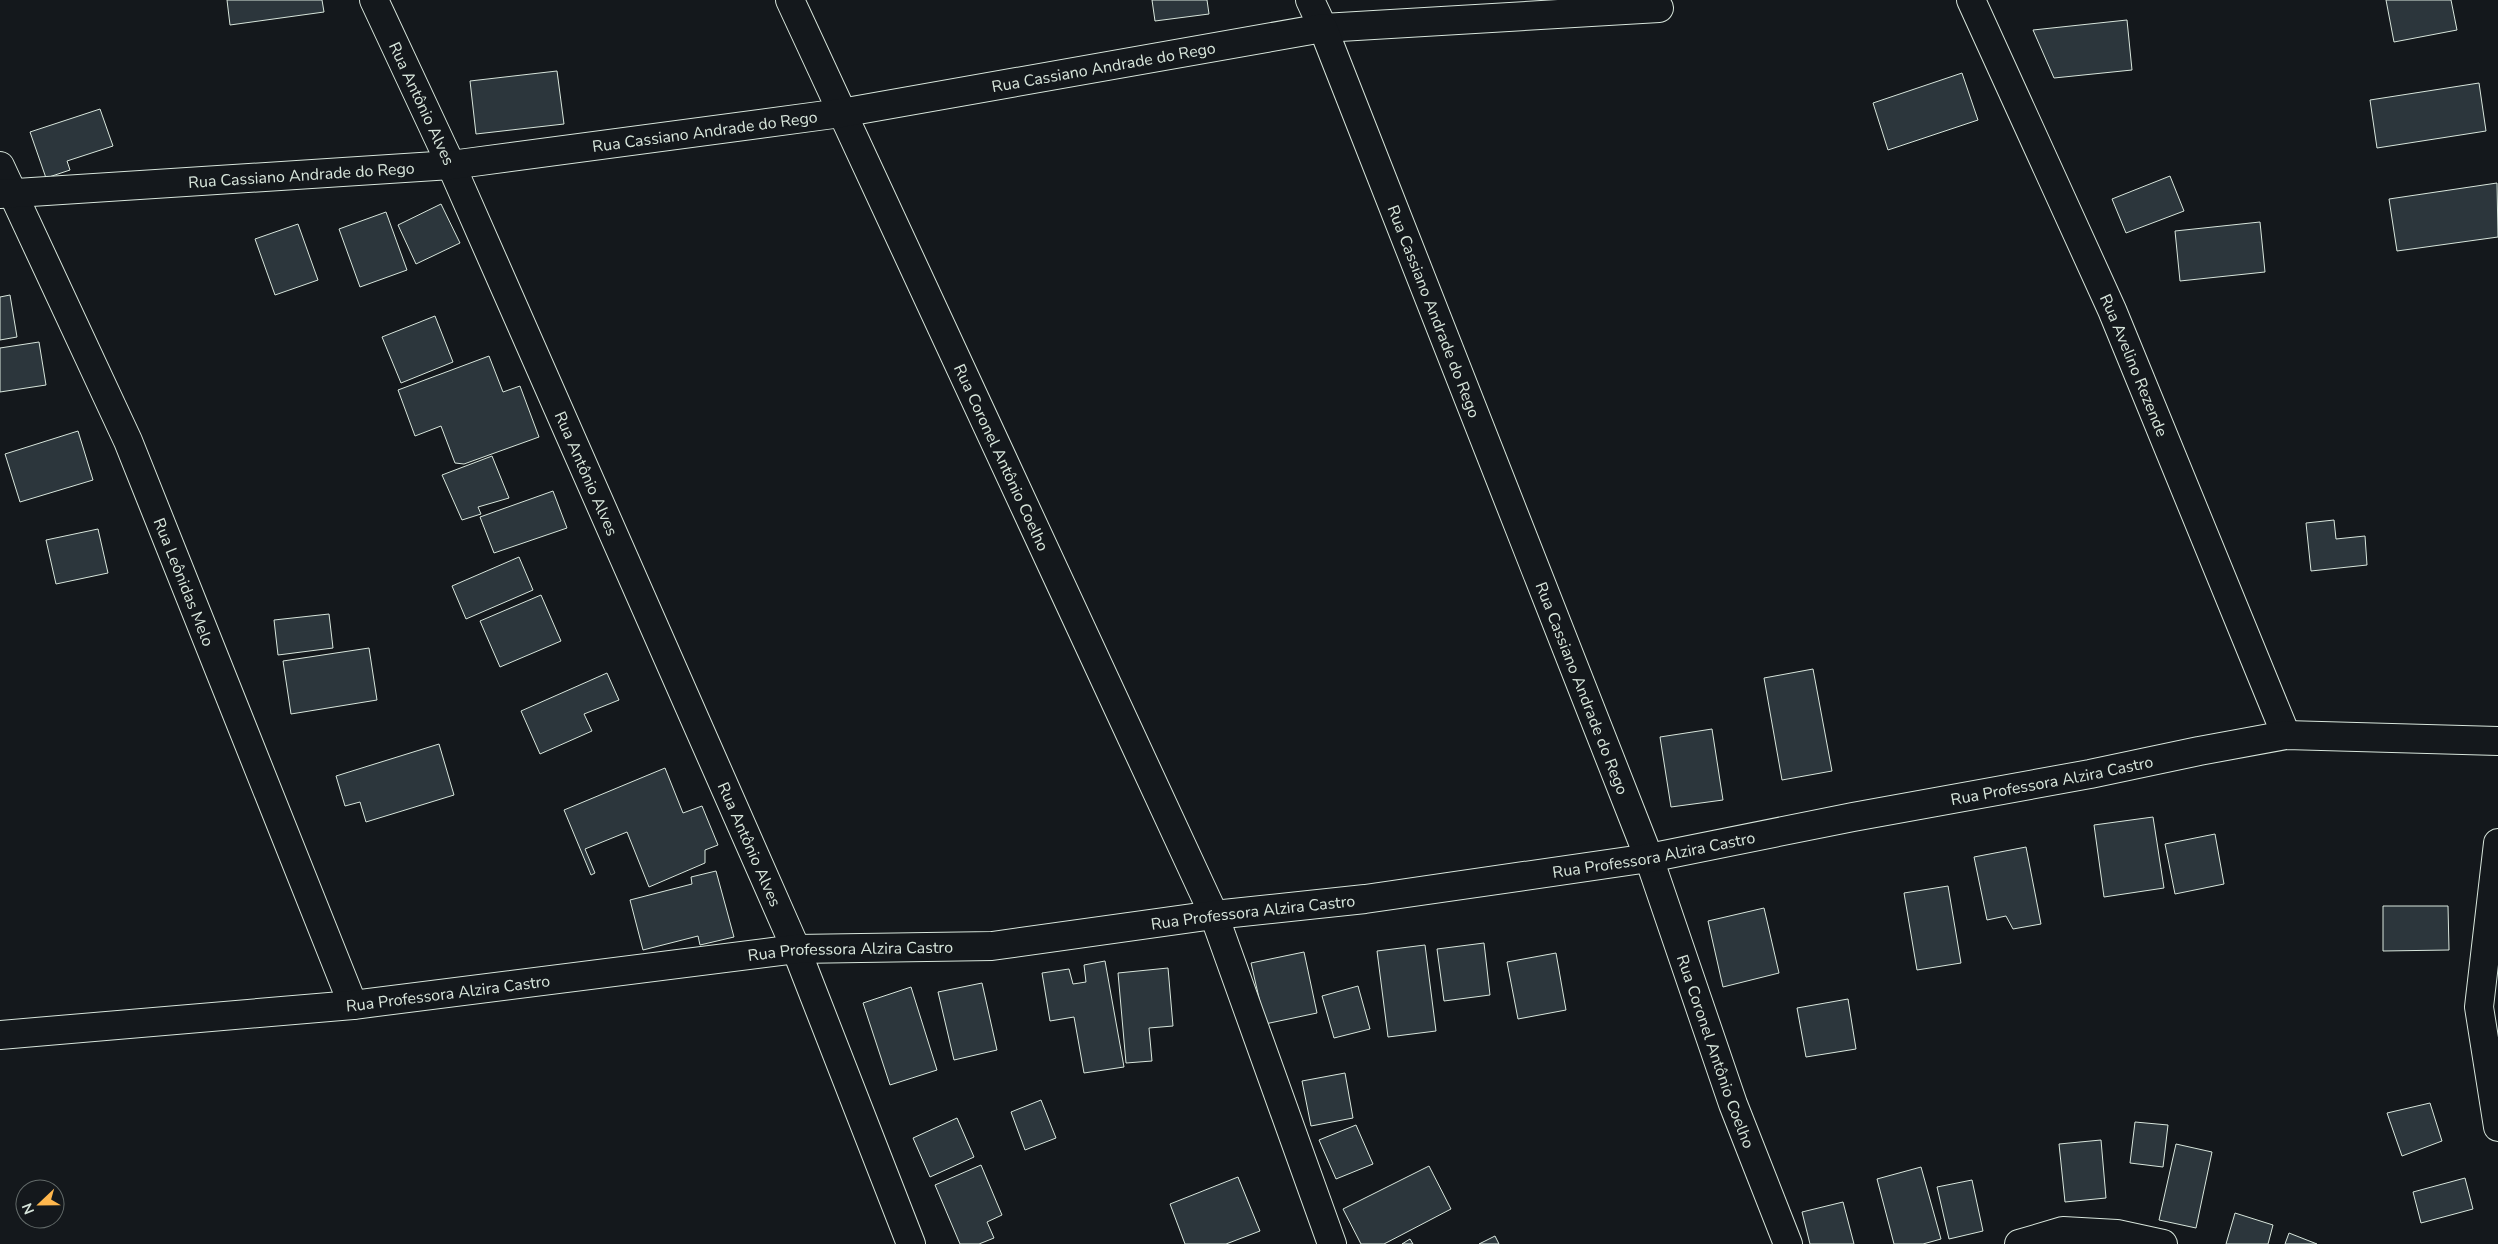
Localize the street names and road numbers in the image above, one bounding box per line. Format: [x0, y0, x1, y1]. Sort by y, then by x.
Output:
street label: Rua Cassiano Andrade do Rego [990, 37, 1217, 98]
street label: Rua Antônio Alves [383, 38, 460, 169]
street label: Rua Cassiano Andrade do Rego [591, 106, 819, 158]
street label: Rua Cassiano Andrade do Rego [187, 157, 415, 194]
street label: Rua Cassiano Andrade do Rego [1382, 202, 1485, 421]
street label: Rua Avelino Rezende [2094, 291, 2173, 440]
street label: Rua Coronel Antônio Coelho [948, 361, 1054, 555]
street label: Rua Antônio Alves [549, 408, 623, 540]
street label: Rua Leônidas Melo [148, 515, 219, 650]
street label: Rua Cassiano Andrade do Rego [1530, 579, 1633, 798]
street label: Rua Professora Alzira Castro [1949, 751, 2155, 811]
street label: Rua Antônio Alves [712, 779, 786, 910]
street label: Rua Professora Alzira Castro [1551, 827, 1757, 884]
street label: Rua Professora Alzira Castro [1149, 890, 1356, 936]
street label: Rua Professora Alzira Castro [747, 937, 953, 967]
street label: Rua Coronel Antônio Coelho [1671, 952, 1759, 1152]
street label: Rua Professora Alzira Castro [345, 970, 552, 1018]

